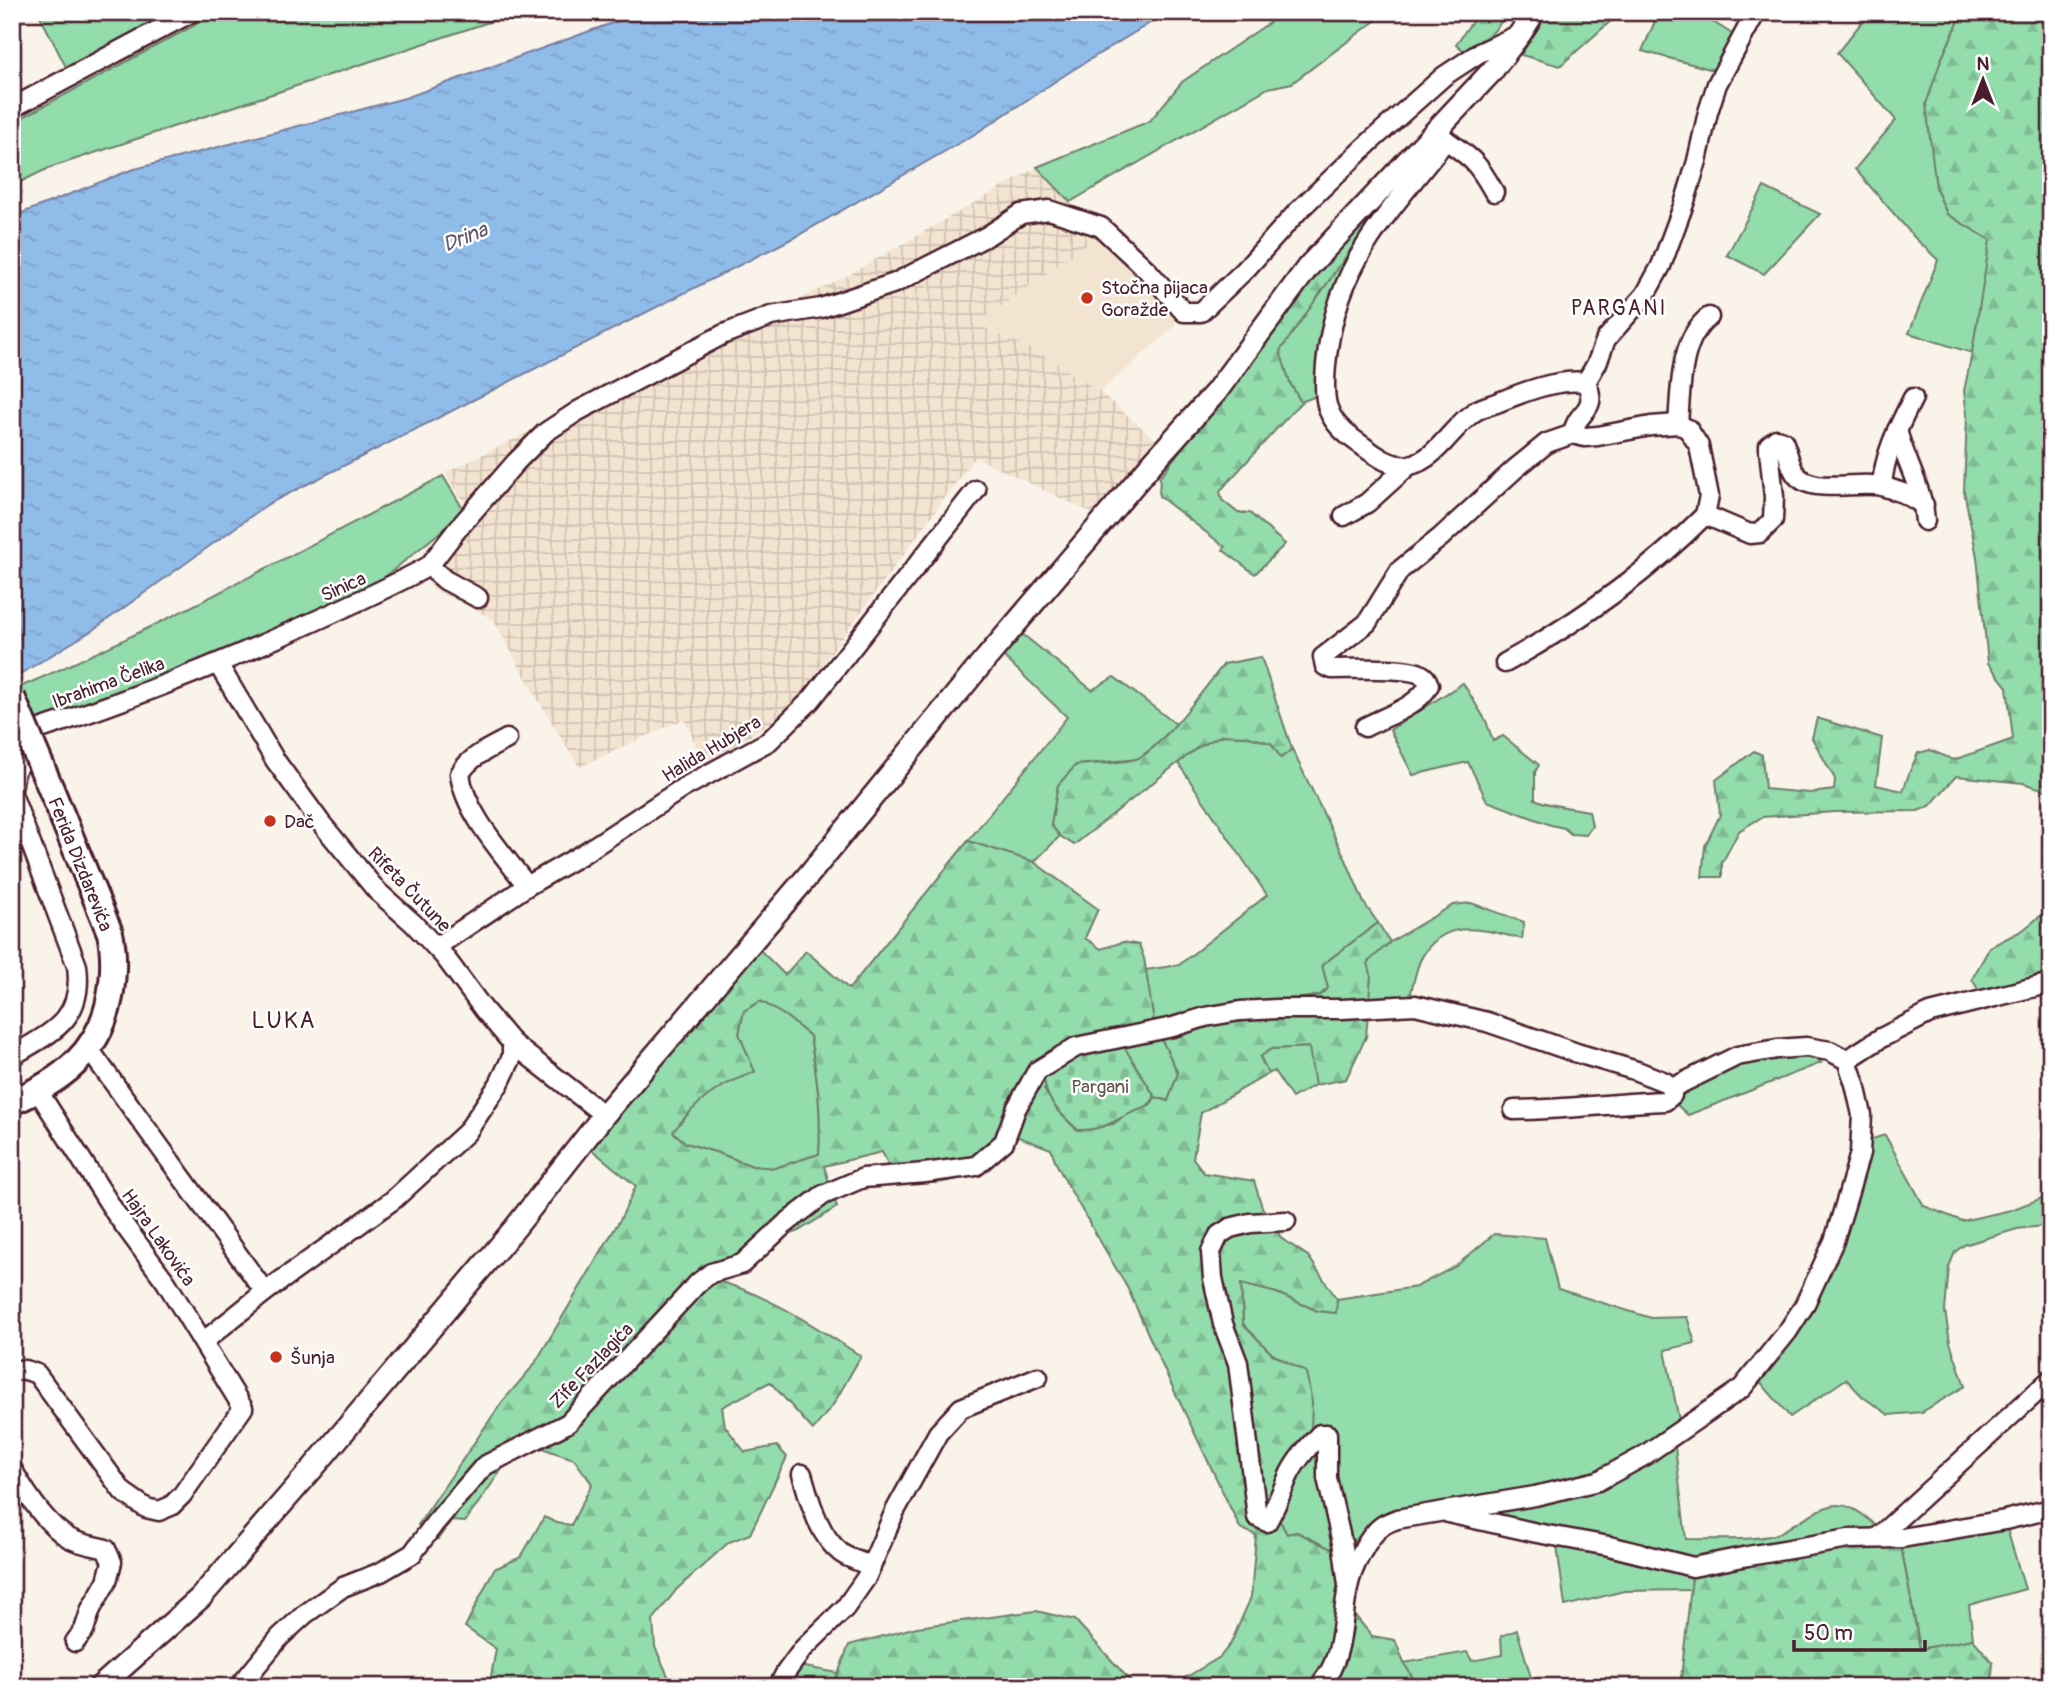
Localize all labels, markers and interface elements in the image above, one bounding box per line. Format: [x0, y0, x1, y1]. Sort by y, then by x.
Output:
north arrow [1948, 46, 2018, 116]
text: N [1977, 52, 1990, 76]
water label: Drina [439, 216, 493, 259]
place label: Stočna pijaca Goražde [1101, 276, 1208, 322]
marker: Stočna pijaca Goražde [1079, 290, 1095, 306]
district label: PARGANI [1571, 295, 1667, 322]
street label: Sinica [317, 566, 370, 607]
street label: Ibrahima Čelika [49, 651, 168, 714]
street label: Halida Hubjera [658, 710, 766, 788]
street label: Ferida Dizdarevića [42, 794, 118, 935]
place label: Dač [284, 810, 315, 834]
marker: Dač [262, 813, 278, 829]
street label: Rifeta Čutune [363, 842, 456, 938]
district label: LUKA [252, 1006, 317, 1035]
park label: Pargani [1071, 1075, 1129, 1099]
street label: Hajra Lakovića [116, 1184, 201, 1291]
street label: Zife Fazlagića [545, 1318, 639, 1414]
place label: Šunja [290, 1346, 335, 1370]
marker: Šunja [268, 1349, 284, 1365]
scale bar [1794, 1608, 1925, 1652]
text: 50 m [1804, 1620, 1853, 1647]

